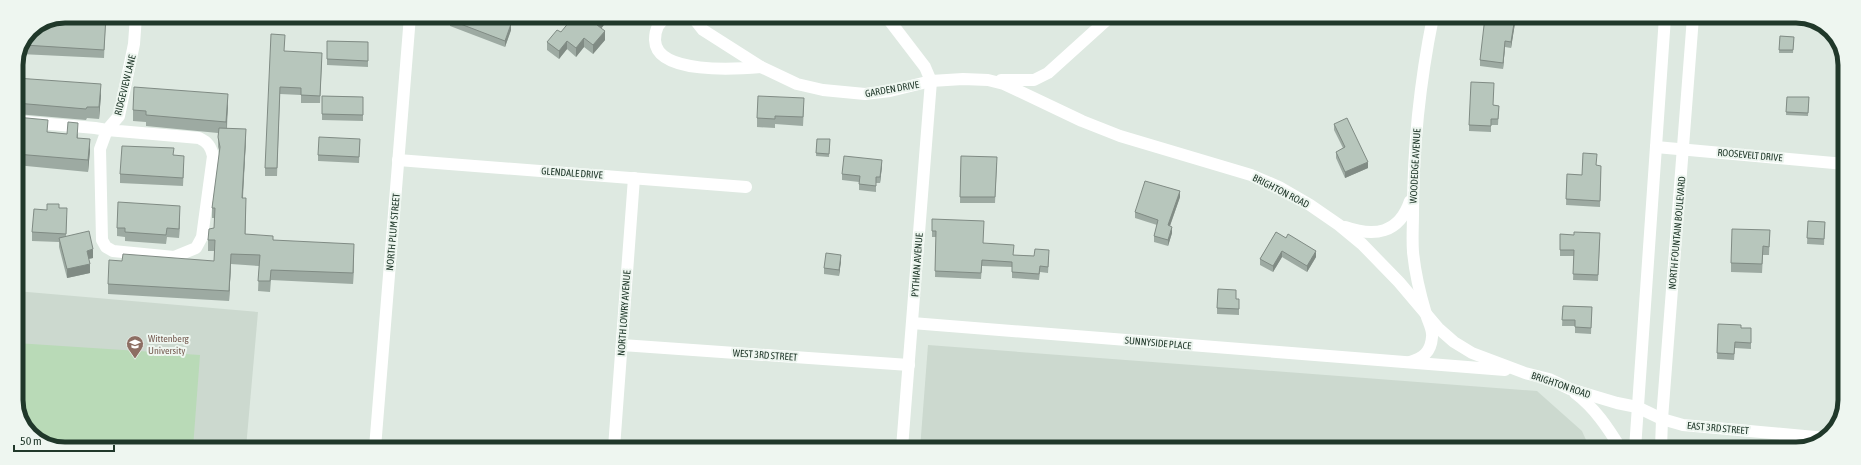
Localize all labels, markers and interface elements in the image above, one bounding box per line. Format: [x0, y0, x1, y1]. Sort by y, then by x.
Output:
street label: RIDGEVIEW LANE [112, 53, 138, 116]
street label: GARDEN DRIVE [864, 79, 921, 99]
street label: WOODEDGE AVENUE [1408, 127, 1422, 204]
street label: ROOSEVELT DRIVE [1717, 147, 1784, 163]
street label: GLENDALE DRIVE [541, 165, 604, 181]
street label: BRIGHTON ROAD [1251, 172, 1311, 210]
street label: NORTH FOUNTAIN BOULEVARD [1667, 176, 1687, 290]
street label: NORTH PLUM STREET [384, 192, 402, 271]
street label: PYTHIAN AVENUE [909, 232, 925, 297]
street label: NORTH LOWRY AVENUE [616, 269, 633, 356]
place label: Wittenberg University [148, 333, 190, 356]
school or university icon: Wittenberg University [125, 334, 145, 359]
street label: SUNNYSIDE PLACE [1124, 335, 1192, 351]
street label: WEST 3RD STREET [732, 347, 798, 363]
street label: BRIGHTON ROAD [1530, 370, 1592, 400]
street label: EAST 3RD STREET [1686, 420, 1750, 436]
scale bar [14, 427, 114, 453]
text: 50 m [20, 434, 42, 448]

